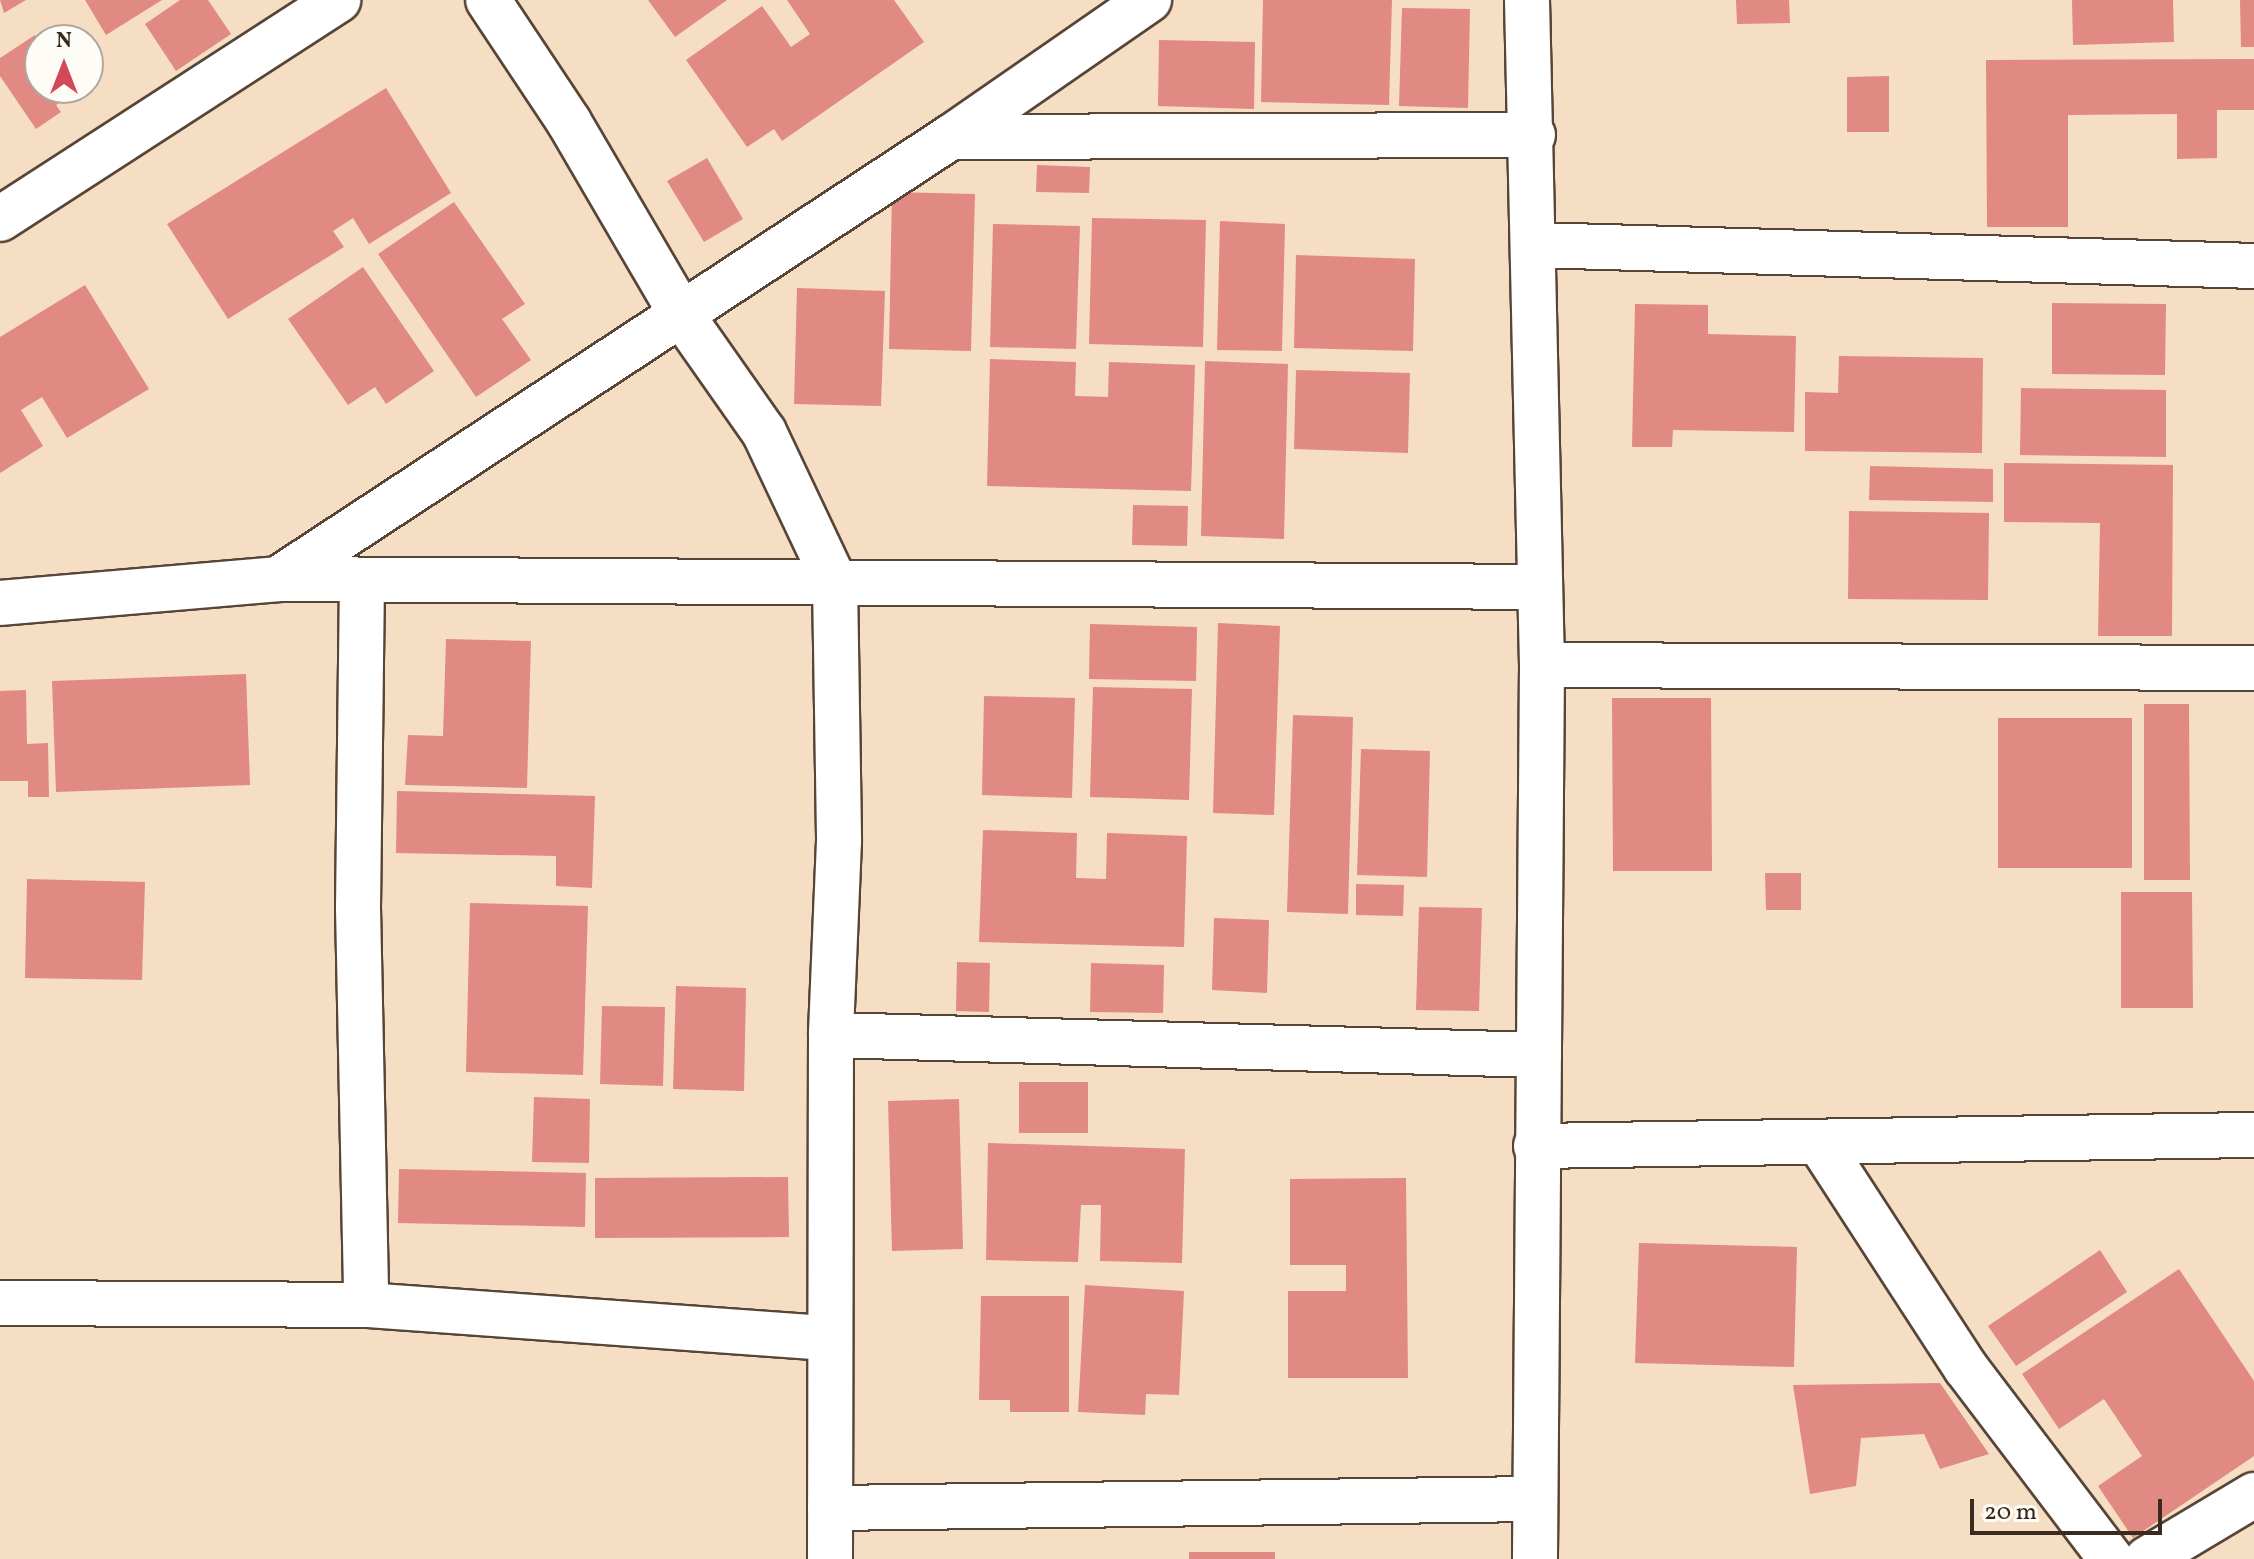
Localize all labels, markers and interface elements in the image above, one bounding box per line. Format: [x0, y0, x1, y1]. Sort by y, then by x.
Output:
north arrow [24, 24, 104, 104]
text: N [56, 26, 72, 57]
scale bar [1974, 1483, 2166, 1533]
text: 20 m [1984, 1496, 2037, 1530]

